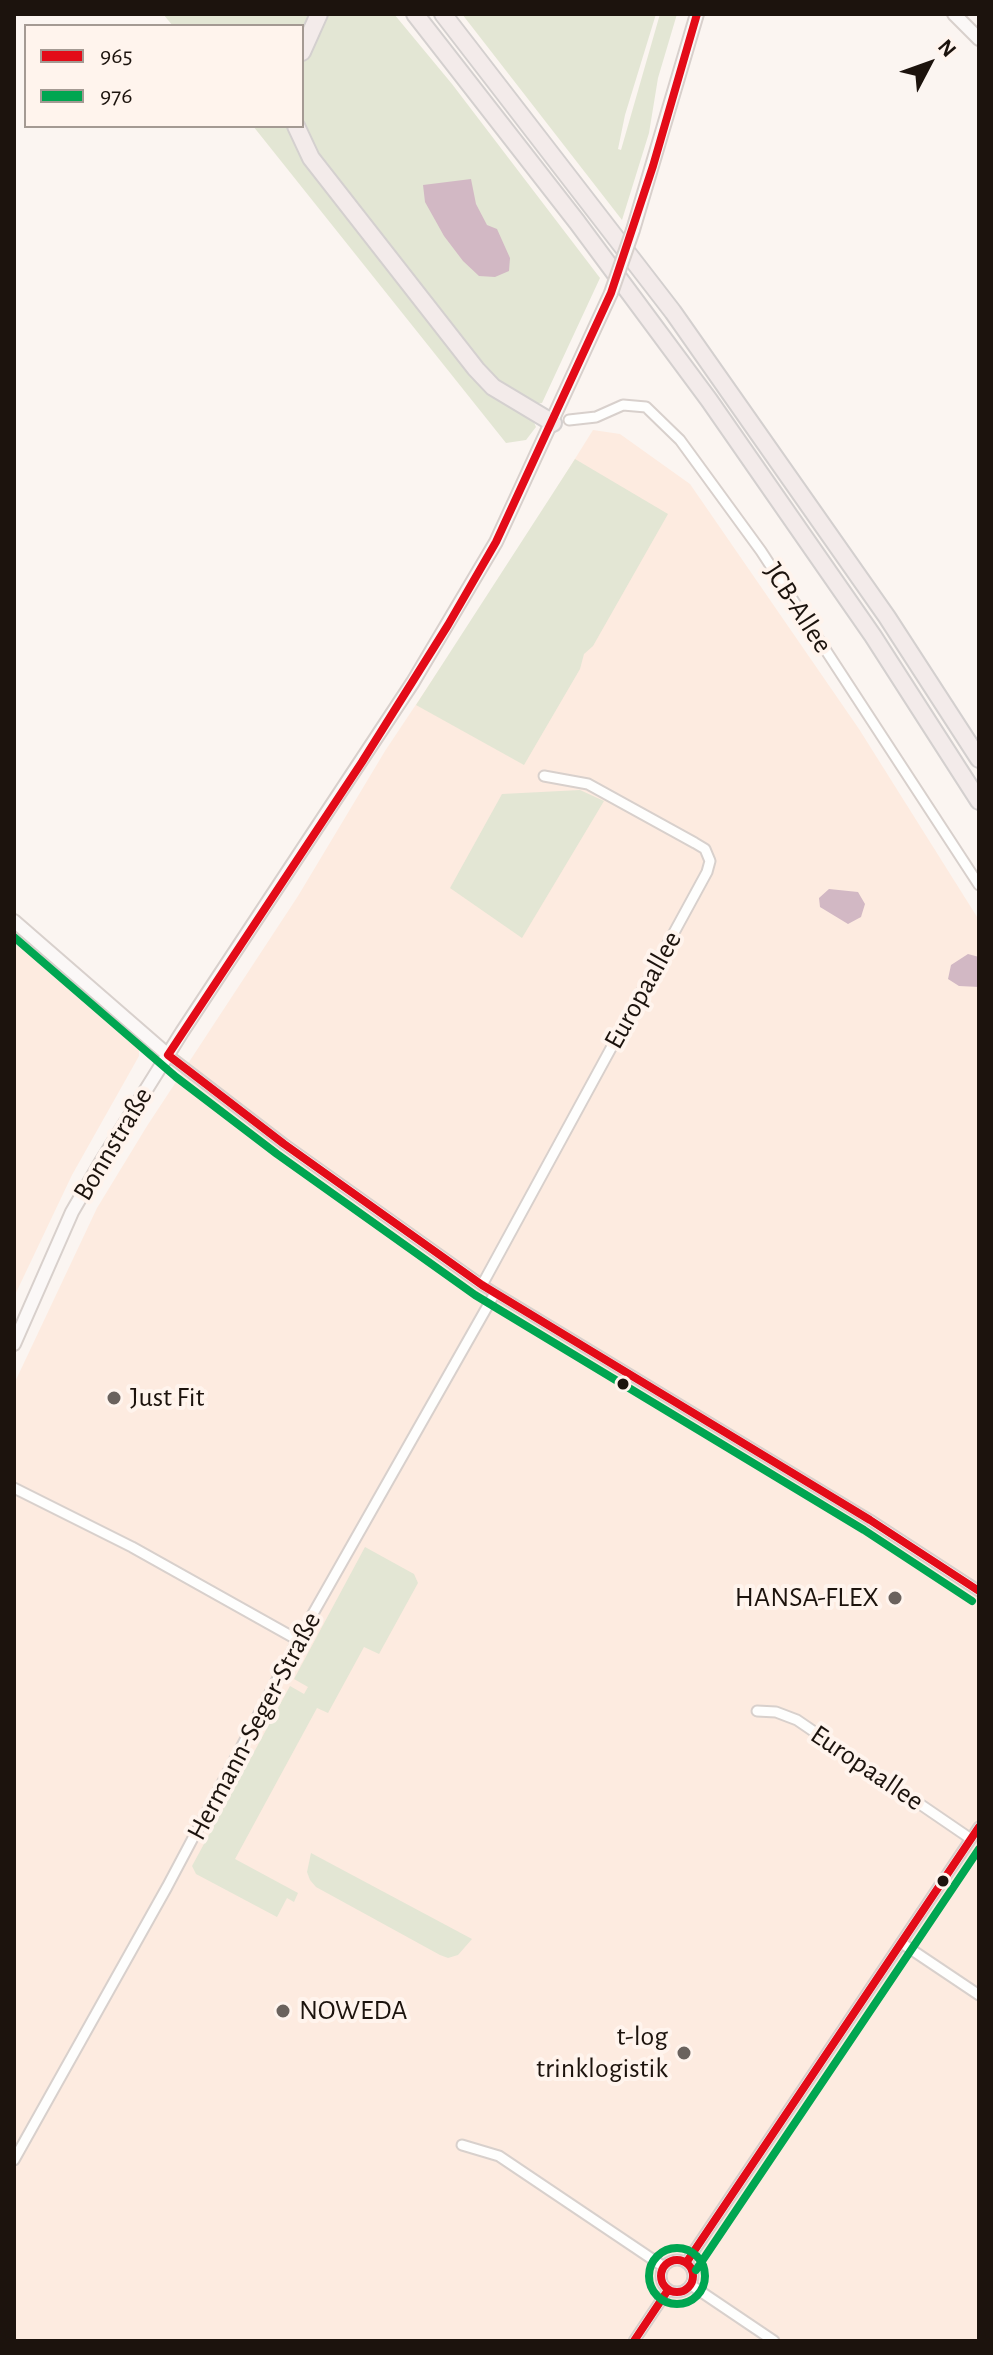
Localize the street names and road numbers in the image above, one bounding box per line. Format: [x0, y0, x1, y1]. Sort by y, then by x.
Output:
street label: JCB-Allee [756, 557, 840, 659]
street label: Europaallee [597, 925, 689, 1055]
street label: Bonnstraße [66, 1081, 160, 1207]
street label: Hermann-Seger-Straße [180, 1606, 328, 1846]
street label: Europaallee [804, 1718, 930, 1818]

